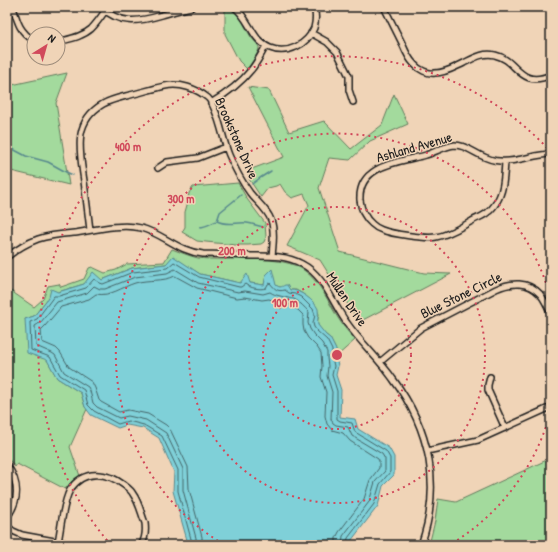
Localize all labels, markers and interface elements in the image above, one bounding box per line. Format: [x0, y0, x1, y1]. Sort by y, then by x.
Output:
north arrow [26, 26, 66, 66]
text: N [45, 31, 59, 45]
street label: Brookstone Drive [211, 94, 264, 182]
street label: Ashland Avenue [374, 127, 454, 166]
text: 400 m [115, 138, 141, 155]
text: 300 m [167, 190, 195, 207]
text: 200 m [218, 242, 246, 259]
street label: Blue Stone Circle [417, 267, 505, 322]
street label: Mullen Drive [322, 268, 373, 330]
text: 100 m [272, 294, 298, 311]
centre of rings [330, 348, 344, 362]

